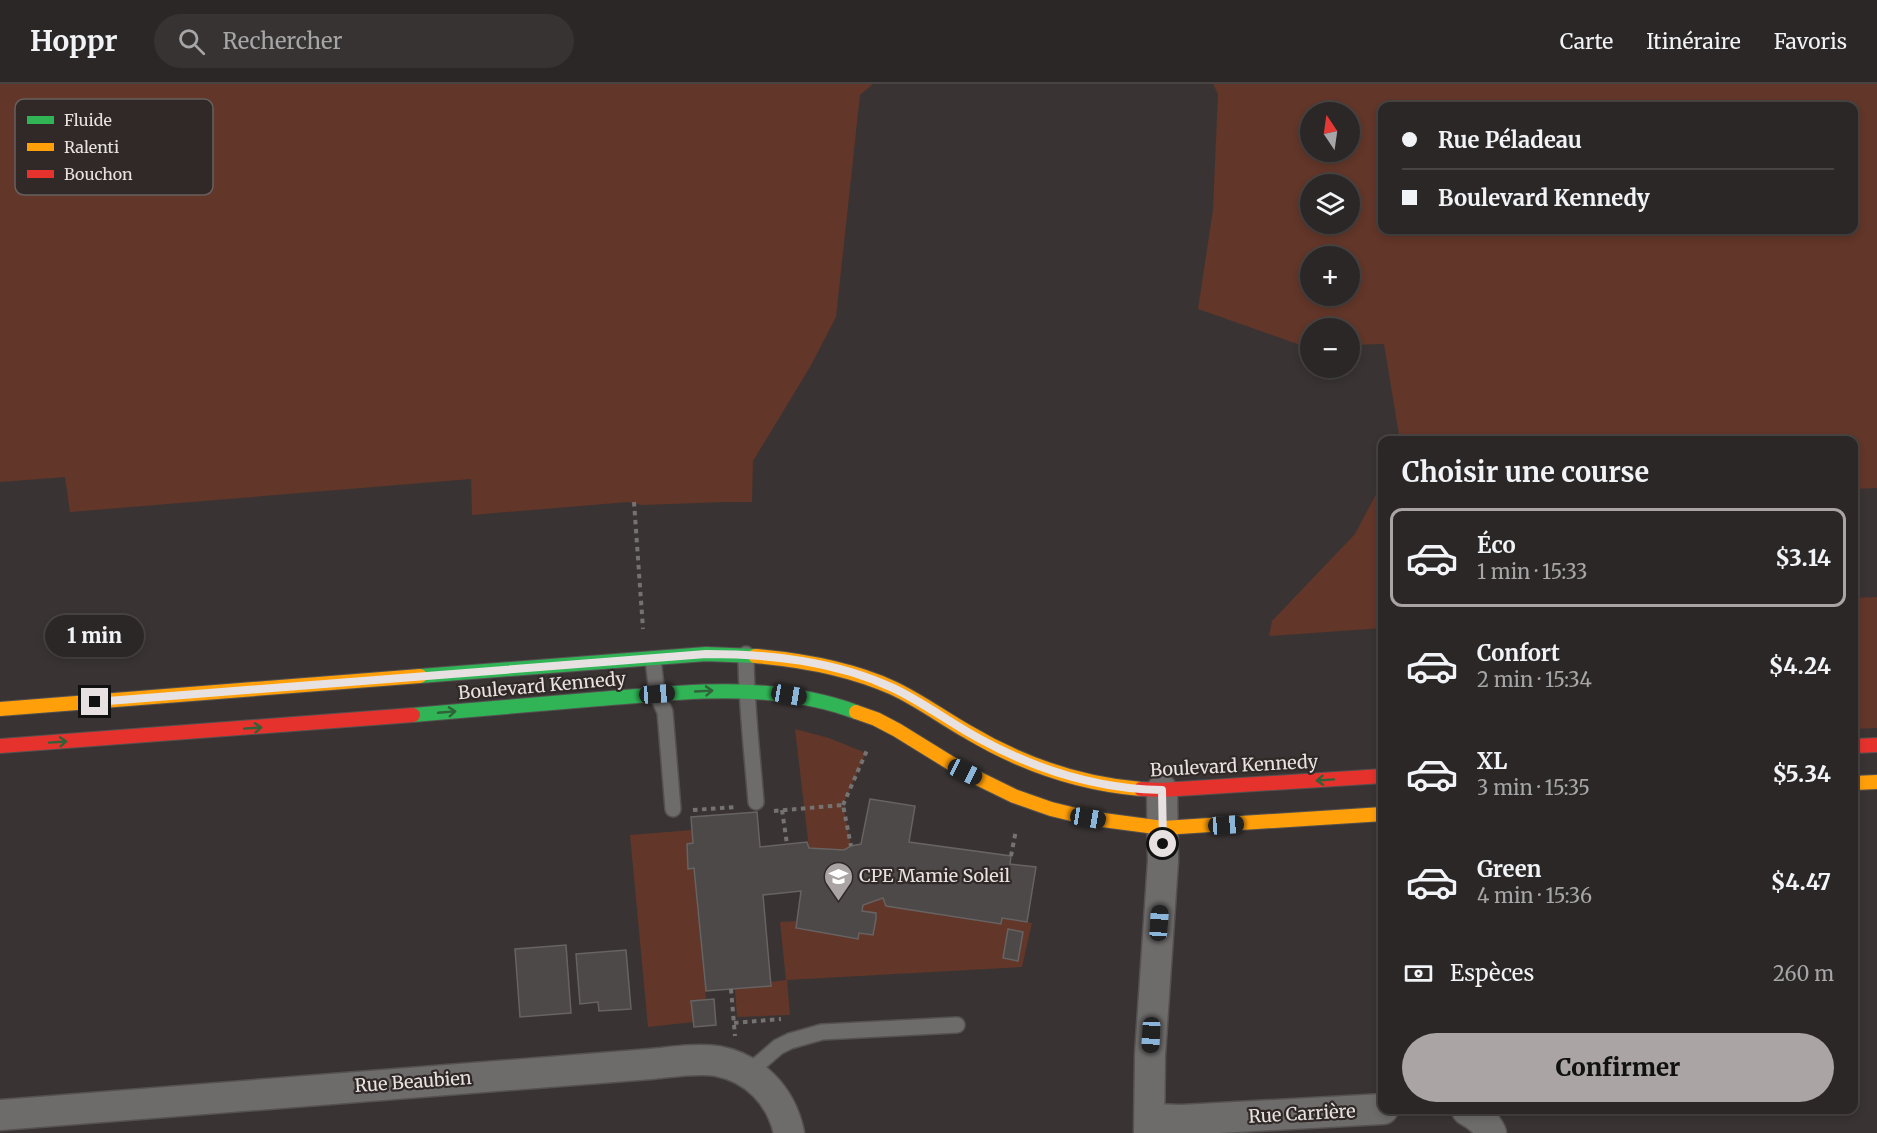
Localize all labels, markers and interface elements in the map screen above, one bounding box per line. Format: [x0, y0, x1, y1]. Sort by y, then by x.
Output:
search box [154, 14, 574, 68]
text: Hoppr [30, 23, 118, 59]
icon: search [175, 25, 208, 58]
text: Rechercher [223, 27, 342, 55]
text: Carte [1560, 28, 1613, 55]
text: Itinéraire [1646, 28, 1741, 55]
text: Favoris [1774, 28, 1847, 55]
legend [15, 99, 213, 195]
north arrow [1300, 102, 1360, 162]
map controls [1300, 102, 1360, 378]
text: Fluide [64, 110, 112, 130]
text: Rue Péladeau [1438, 126, 1582, 154]
text: Ralenti [64, 137, 119, 157]
text: Bouchon [64, 164, 133, 184]
button: layers [1300, 174, 1360, 234]
text: Boulevard Kennedy [1438, 184, 1650, 212]
button: + [1300, 246, 1360, 306]
button: − [1300, 318, 1360, 378]
text: Choisir une course [1402, 455, 1649, 489]
icon: car [1405, 531, 1459, 585]
text: Éco [1477, 531, 1516, 559]
text: $3.14 [1775, 544, 1831, 572]
text: 1 min · 15:33 [1477, 559, 1587, 584]
callout: 1 min [46, 615, 144, 657]
text: 1 min [67, 623, 122, 648]
icon: car [1405, 639, 1459, 693]
text: Confort [1477, 639, 1560, 667]
text: $4.24 [1769, 652, 1831, 680]
street label: Boulevard Kennedy [457, 667, 627, 704]
text: 2 min · 15:34 [1477, 667, 1592, 692]
car [770, 683, 808, 707]
car [638, 684, 676, 704]
one-way arrow [694, 685, 714, 696]
route end [81, 688, 108, 715]
one-way arrow [437, 706, 457, 717]
one-way arrow [242, 722, 262, 733]
one-way arrow [48, 736, 68, 747]
icon: car [1405, 747, 1459, 801]
text: XL [1477, 747, 1507, 775]
street label: Boulevard Kennedy [1149, 750, 1319, 781]
car [945, 756, 985, 788]
text: $5.34 [1772, 760, 1831, 788]
one-way arrow [1315, 775, 1335, 786]
text: 3 min · 15:35 [1477, 775, 1590, 800]
car [1069, 806, 1107, 830]
car [1207, 815, 1245, 835]
route start [1149, 830, 1176, 857]
icon: car [1405, 855, 1459, 909]
text: Green [1477, 855, 1541, 883]
school or university icon: CPE Mamie Soleil [822, 860, 854, 902]
place label: CPE Mamie Soleil [859, 864, 1011, 887]
text: $4.47 [1771, 868, 1831, 896]
text: 4 min · 15:36 [1477, 883, 1592, 908]
car [1149, 904, 1169, 942]
icon: cash [1402, 957, 1435, 990]
text: Espèces [1450, 959, 1534, 987]
text: 260 m [1773, 961, 1834, 986]
car [1141, 1017, 1161, 1053]
button: Confirmer [1402, 1033, 1834, 1102]
street label: Rue Beaubien [354, 1066, 472, 1097]
street label: Rue Carrière [1248, 1099, 1356, 1128]

